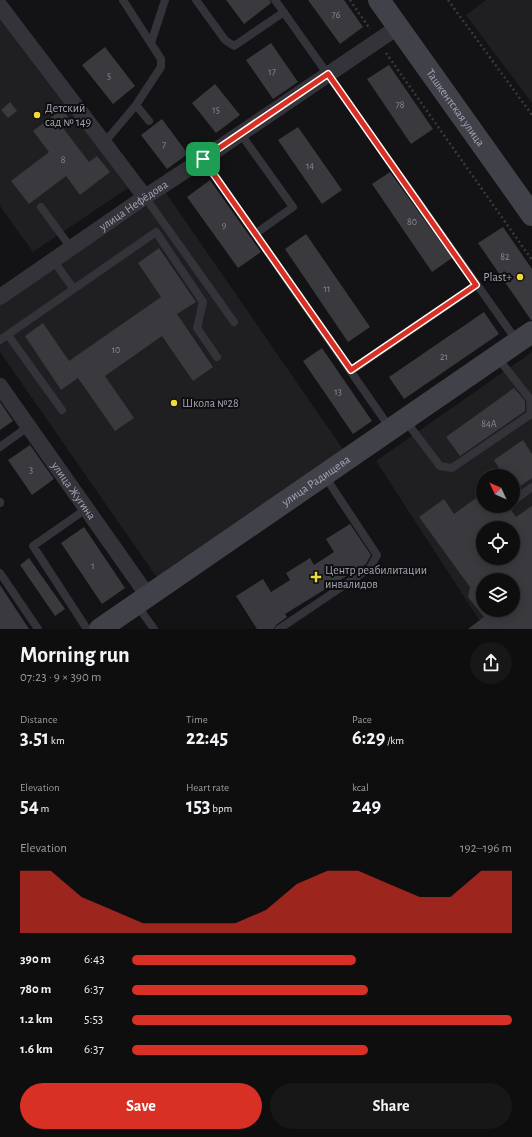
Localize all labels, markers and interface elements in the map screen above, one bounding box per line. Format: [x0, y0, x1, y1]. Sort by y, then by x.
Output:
house number: 76 [332, 10, 341, 20]
house number: 17 [268, 67, 276, 77]
street label: Ташкентская улица [424, 67, 487, 149]
house number: 5 [107, 71, 111, 81]
house number: 78 [396, 100, 405, 110]
place label: Детский сад № 149 [45, 102, 92, 128]
house number: 15 [212, 105, 220, 115]
marker: Детский сад № 149 [32, 110, 42, 120]
house number: 7 [162, 140, 166, 150]
pin [186, 142, 220, 176]
icon: arrive [192, 148, 214, 170]
house number: 8 [61, 155, 66, 165]
house number: 14 [306, 161, 314, 171]
street label: улица Нефёдова [96, 178, 170, 234]
house number: 80 [407, 217, 417, 227]
house number: 9 [222, 220, 227, 230]
house number: 82 [500, 252, 510, 262]
place label: Plast+ [483, 271, 512, 283]
marker: Plast+ [515, 272, 525, 282]
house number: 11 [324, 284, 330, 294]
house number: 10 [112, 345, 120, 355]
house number: 21 [440, 352, 448, 362]
house number: 13 [334, 387, 342, 397]
place label: Школа №28 [182, 397, 239, 409]
marker: Школа №28 [169, 398, 179, 408]
house number: 84А [481, 419, 497, 429]
street label: улица Радищева [279, 453, 353, 510]
street label: улица Жугина [48, 459, 98, 522]
house number: 3 [29, 465, 33, 475]
north arrow [476, 469, 520, 513]
map controls [476, 469, 520, 617]
button: locate [476, 521, 520, 565]
house number: 1 [91, 561, 95, 571]
place label: Центр реабилитации инвалидов [325, 564, 427, 590]
marker: Центр реабилитации инвалидов [310, 571, 322, 583]
button: layers [476, 573, 520, 617]
button: share [470, 642, 512, 684]
text: Morning run [20, 644, 130, 666]
text: 07:23 · 9 × 390 m [20, 671, 101, 684]
text: Distance [20, 714, 57, 725]
text: Time [186, 714, 208, 725]
text: Pace [352, 714, 372, 725]
text: 3.51 [20, 728, 49, 748]
text: 22:45 [186, 728, 228, 748]
text: 6:29 [352, 728, 385, 748]
text: km [49, 735, 65, 746]
text: /km [385, 735, 404, 746]
text: Elevation [20, 782, 60, 793]
text: Heart rate [186, 782, 229, 793]
text: kcal [352, 782, 369, 793]
text: 54 [20, 796, 39, 816]
text: 153 [186, 796, 210, 816]
text: 249 [352, 796, 381, 816]
text: m [39, 803, 49, 814]
text: bpm [210, 803, 232, 814]
text: Elevation [20, 842, 67, 855]
text: 192–196 m [460, 842, 512, 855]
text: 390 m [20, 953, 51, 966]
text: 6:43 [84, 953, 105, 966]
text: 780 m [20, 983, 51, 996]
text: 6:37 [84, 983, 104, 996]
text: 1.2 km [20, 1013, 53, 1026]
text: 5:53 [84, 1013, 103, 1026]
text: 1.6 km [20, 1043, 53, 1056]
text: 6:37 [84, 1043, 104, 1056]
button: Save [20, 1083, 262, 1129]
button: Share [270, 1083, 512, 1129]

